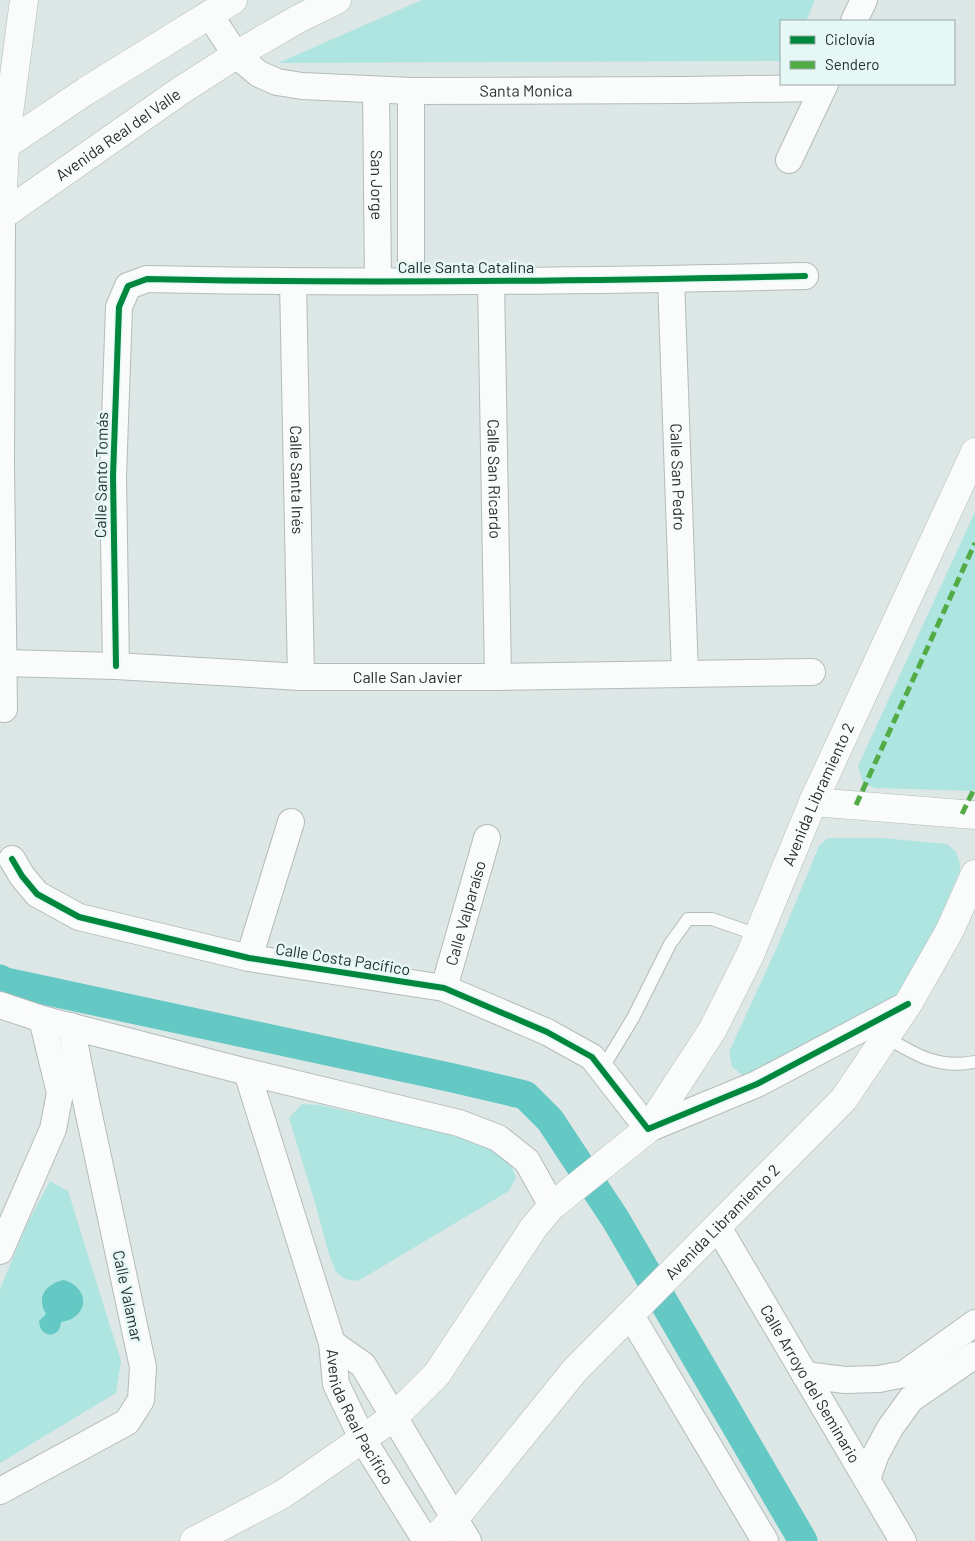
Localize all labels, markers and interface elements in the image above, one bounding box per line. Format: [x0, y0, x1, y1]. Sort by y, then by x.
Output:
legend [780, 20, 955, 85]
text: Ciclovía [825, 30, 875, 48]
text: Sendero [825, 55, 879, 73]
street label: Santa Monica [480, 80, 572, 100]
street label: Avenida Real del Valle [52, 84, 184, 184]
street label: San Jorge [368, 150, 387, 220]
street label: Calle Santa Catalina [398, 257, 534, 276]
street label: Calle Santo Tomás [90, 412, 111, 538]
street label: Calle San Ricardo [484, 419, 506, 539]
street label: Calle San Pedro [667, 423, 690, 531]
street label: Calle Santa Inés [287, 425, 308, 535]
street label: Calle San Javier [353, 667, 463, 686]
street label: Avenida Libramiento 2 [778, 719, 857, 868]
street label: Calle Valparaíso [441, 858, 489, 968]
street label: Calle Costa Pacífico [274, 938, 412, 979]
street label: Avenida Libramiento 2 [661, 1160, 783, 1283]
street label: Calle Valamar [110, 1249, 147, 1343]
street label: Calle Arroyo del Seminario [757, 1301, 865, 1466]
street label: Avenida Real Pacifico [324, 1348, 398, 1488]

